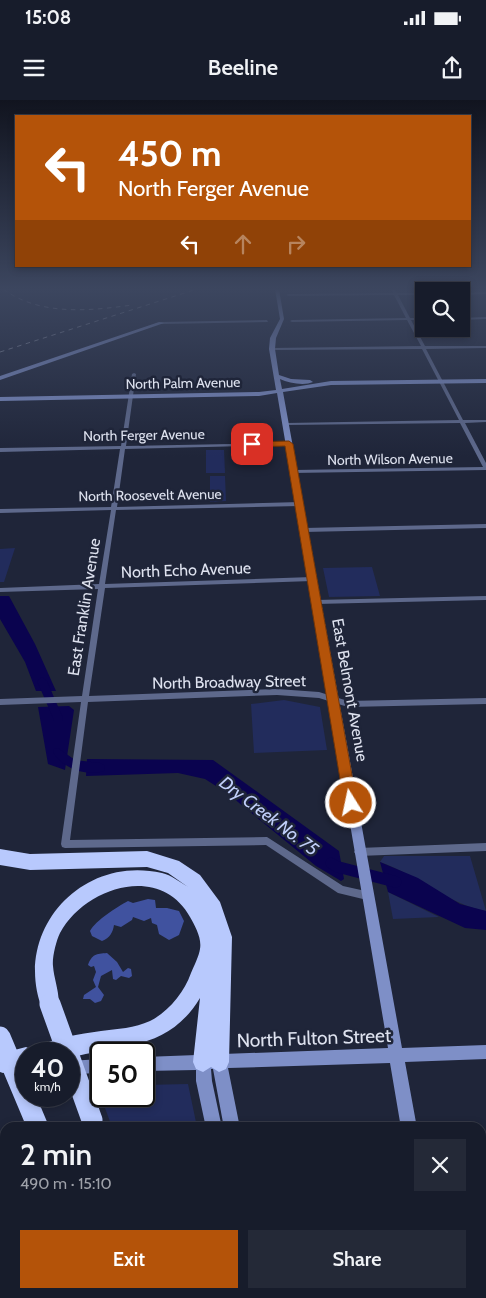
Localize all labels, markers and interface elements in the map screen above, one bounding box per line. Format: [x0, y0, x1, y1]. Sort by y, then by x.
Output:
text: 15:08 [25, 6, 71, 29]
icon: menu [20, 54, 48, 82]
text: Beeline [208, 54, 278, 81]
icon: share [438, 54, 466, 82]
text: 450 m [118, 132, 222, 175]
icon: left [35, 135, 100, 200]
text: North Ferger Avenue [118, 175, 309, 202]
icon: left [176, 230, 204, 258]
icon: ahead [229, 230, 257, 258]
icon: right [282, 230, 310, 258]
map controls [415, 282, 470, 337]
button: search [415, 282, 470, 337]
street label: North Palm Avenue [125, 373, 241, 393]
pin [231, 423, 273, 465]
street label: North Ferger Avenue [83, 425, 205, 445]
icon: arrive [238, 430, 266, 458]
street label: North Wilson Avenue [327, 449, 453, 469]
street label: North Roosevelt Avenue [78, 485, 222, 505]
street label: East Franklin Avenue [64, 537, 104, 677]
street label: North Echo Avenue [121, 558, 251, 582]
street label: East Belmont Avenue [328, 617, 372, 763]
street label: North Broadway Street [152, 671, 307, 693]
water label: Dry Creek No. 75 [215, 772, 323, 860]
position arrow [324, 776, 376, 828]
street label: North Fulton Street [236, 1024, 392, 1052]
speed limit sign: 50 [90, 1042, 155, 1107]
text: 40 [31, 1053, 64, 1083]
text: km/h [34, 1079, 61, 1094]
text: 2 min [20, 1136, 92, 1173]
button: close [414, 1139, 466, 1191]
text: 490 m · 15:10 [20, 1174, 112, 1193]
button: Exit [20, 1230, 238, 1288]
button: Share [248, 1230, 466, 1288]

